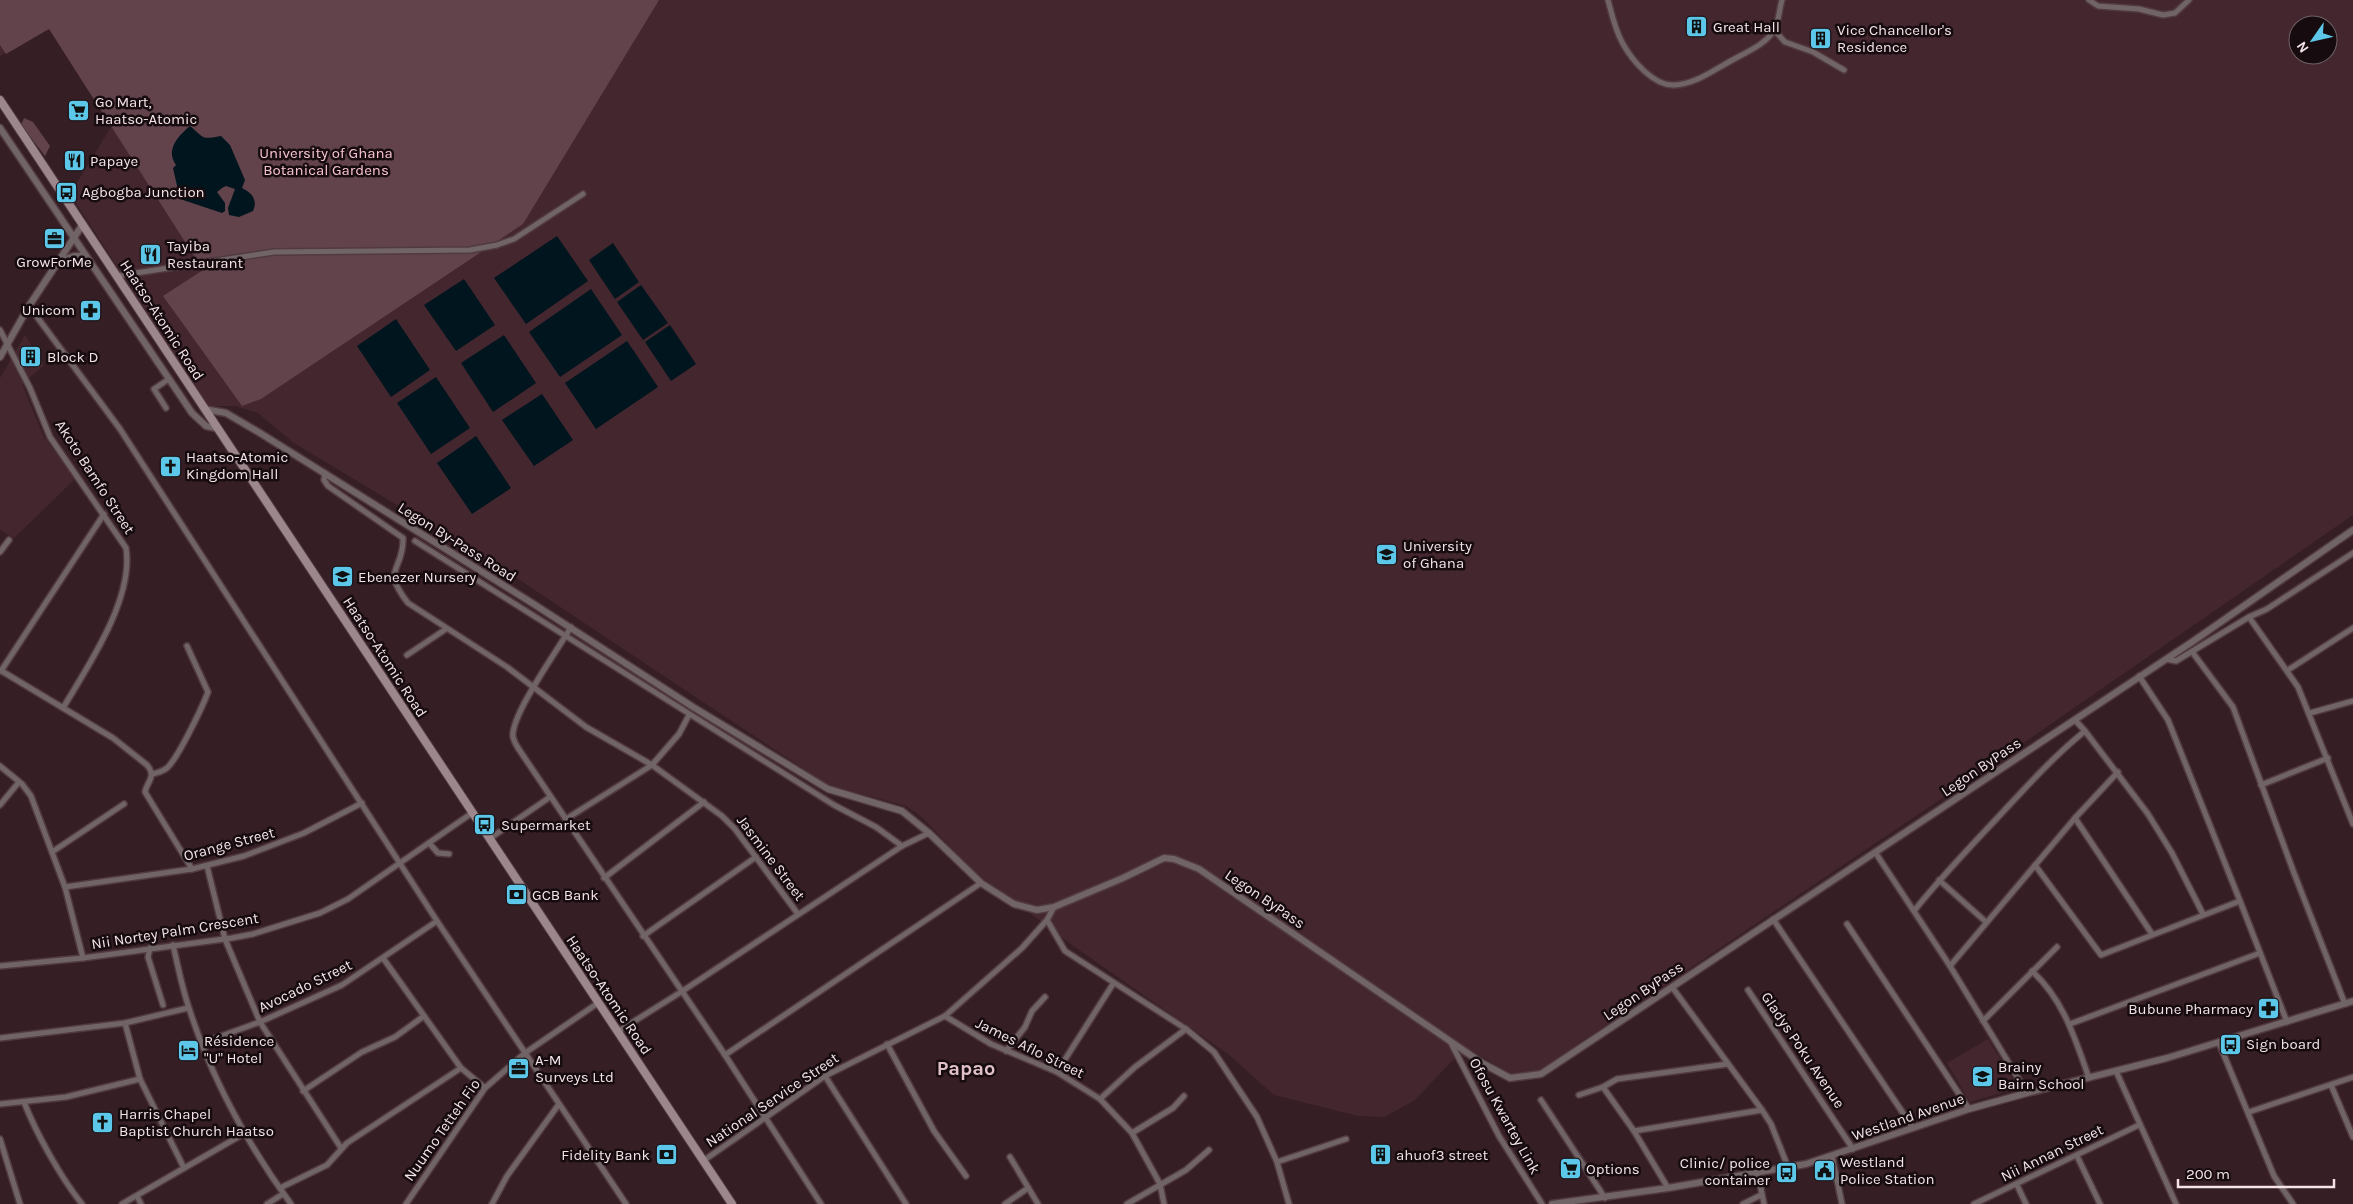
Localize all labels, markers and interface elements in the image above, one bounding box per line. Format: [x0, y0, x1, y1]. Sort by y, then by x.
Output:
building icon: Great Hall [1685, 15, 1709, 39]
north arrow [2288, 15, 2338, 65]
place label: Great Hall [1713, 18, 1780, 36]
place label: Vice Chancellor's Residence [1837, 21, 1952, 56]
building icon: Vice Chancellor's Residence [1809, 27, 1833, 51]
text: N [2293, 38, 2312, 56]
place label: Go Mart, Haatso-Atomic [95, 93, 197, 128]
supermarket icon: Go Mart, Haatso-Atomic [67, 99, 91, 123]
park label: University of Ghana Botanical Gardens [259, 144, 393, 179]
restaurant icon: Papaye [62, 149, 86, 173]
place label: Papaye [90, 152, 138, 170]
bus stop icon: Agbogba Junction [54, 180, 78, 204]
place label: Agbogba Junction [82, 183, 205, 201]
office icon: GrowForMe [42, 227, 66, 251]
place label: Tayiba Restaurant [167, 237, 243, 272]
restaurant icon: Tayiba Restaurant [139, 243, 163, 267]
place label: GrowForMe [16, 253, 92, 271]
street label: Haatso-Atomic Road [116, 256, 208, 384]
pharmacy icon: Unicom [79, 298, 103, 322]
place label: Unicom [22, 301, 75, 319]
building icon: Block D [19, 345, 43, 369]
place label: Block D [47, 348, 98, 366]
street label: Akoto Bamfo Street [51, 417, 139, 538]
place label: Haatso-Atomic Kingdom Hall [186, 448, 288, 483]
church icon: Haatso-Atomic Kingdom Hall [158, 454, 182, 478]
street label: Legon By-Pass Road [395, 498, 519, 586]
place label: University of Ghana [1403, 537, 1472, 572]
school or university icon: University of Ghana [1375, 543, 1399, 567]
school or university icon: Ebenezer Nursery [330, 565, 354, 589]
place label: Ebenezer Nursery [358, 568, 476, 586]
street label: Haatso-Atomic Road [339, 593, 431, 721]
street label: Legon ByPass [1938, 734, 2024, 800]
street label: Jasmine Street [733, 812, 809, 905]
bus stop icon: Supermarket [473, 813, 497, 837]
place label: Supermarket [501, 816, 591, 834]
street label: Orange Street [182, 823, 277, 865]
street label: Legon ByPass [1222, 866, 1308, 932]
bank icon: GCB Bank [504, 883, 528, 907]
place label: GCB Bank [532, 886, 599, 904]
street label: Nii Nortey Palm Crescent [90, 909, 260, 953]
street label: Haatso-Atomic Road [562, 932, 656, 1058]
street label: Avocado Street [255, 955, 355, 1016]
street label: Legon ByPass [1600, 958, 1686, 1024]
street label: Gladys Poku Avenue [1757, 988, 1849, 1112]
pharmacy icon: Bubune Pharmacy [2257, 997, 2281, 1021]
place label: Bubune Pharmacy [2128, 1000, 2253, 1018]
street label: James Aflo Street [973, 1014, 1087, 1082]
place label: Résidence "U" Hotel [204, 1032, 274, 1067]
bus stop icon: Sign board [2218, 1032, 2242, 1056]
place label: Sign board [2246, 1035, 2320, 1053]
hotel icon: Résidence "U" Hotel [176, 1038, 200, 1062]
street label: National Service Street [702, 1049, 842, 1151]
place label: A-M Surveys Ltd [535, 1051, 614, 1086]
street label: Ofosu Kwartey Link [1466, 1055, 1544, 1177]
office icon: A-M Surveys Ltd [507, 1057, 531, 1081]
district label: Papao [937, 1057, 995, 1080]
place label: Brainy Bairn School [1998, 1058, 2085, 1093]
school or university icon: Brainy Bairn School [1970, 1064, 1994, 1088]
street label: Nuumo Tetteh Fio [400, 1076, 484, 1184]
street label: Westland Avenue [1850, 1089, 1966, 1145]
place label: Harris Chapel Baptist Church Haatso [119, 1105, 274, 1140]
church icon: Harris Chapel Baptist Church Haatso [91, 1111, 115, 1135]
street label: Nii Annan Street [1998, 1120, 2106, 1186]
bank icon: Fidelity Bank [654, 1143, 678, 1167]
building icon: ahuof3 street [1368, 1143, 1392, 1167]
place label: Fidelity Bank [561, 1146, 650, 1164]
place label: ahuof3 street [1396, 1146, 1488, 1164]
place label: Westland Police Station [1840, 1153, 1935, 1188]
place label: Clinic/ police container [1680, 1154, 1771, 1189]
scale bar [2178, 1156, 2334, 1188]
supermarket icon: Options [1558, 1157, 1582, 1181]
public building icon: Westland Police Station [1812, 1159, 1836, 1183]
place label: Options [1586, 1160, 1640, 1178]
bus stop icon: Clinic/ police container [1774, 1160, 1798, 1184]
text: 200 m [2186, 1165, 2230, 1183]

